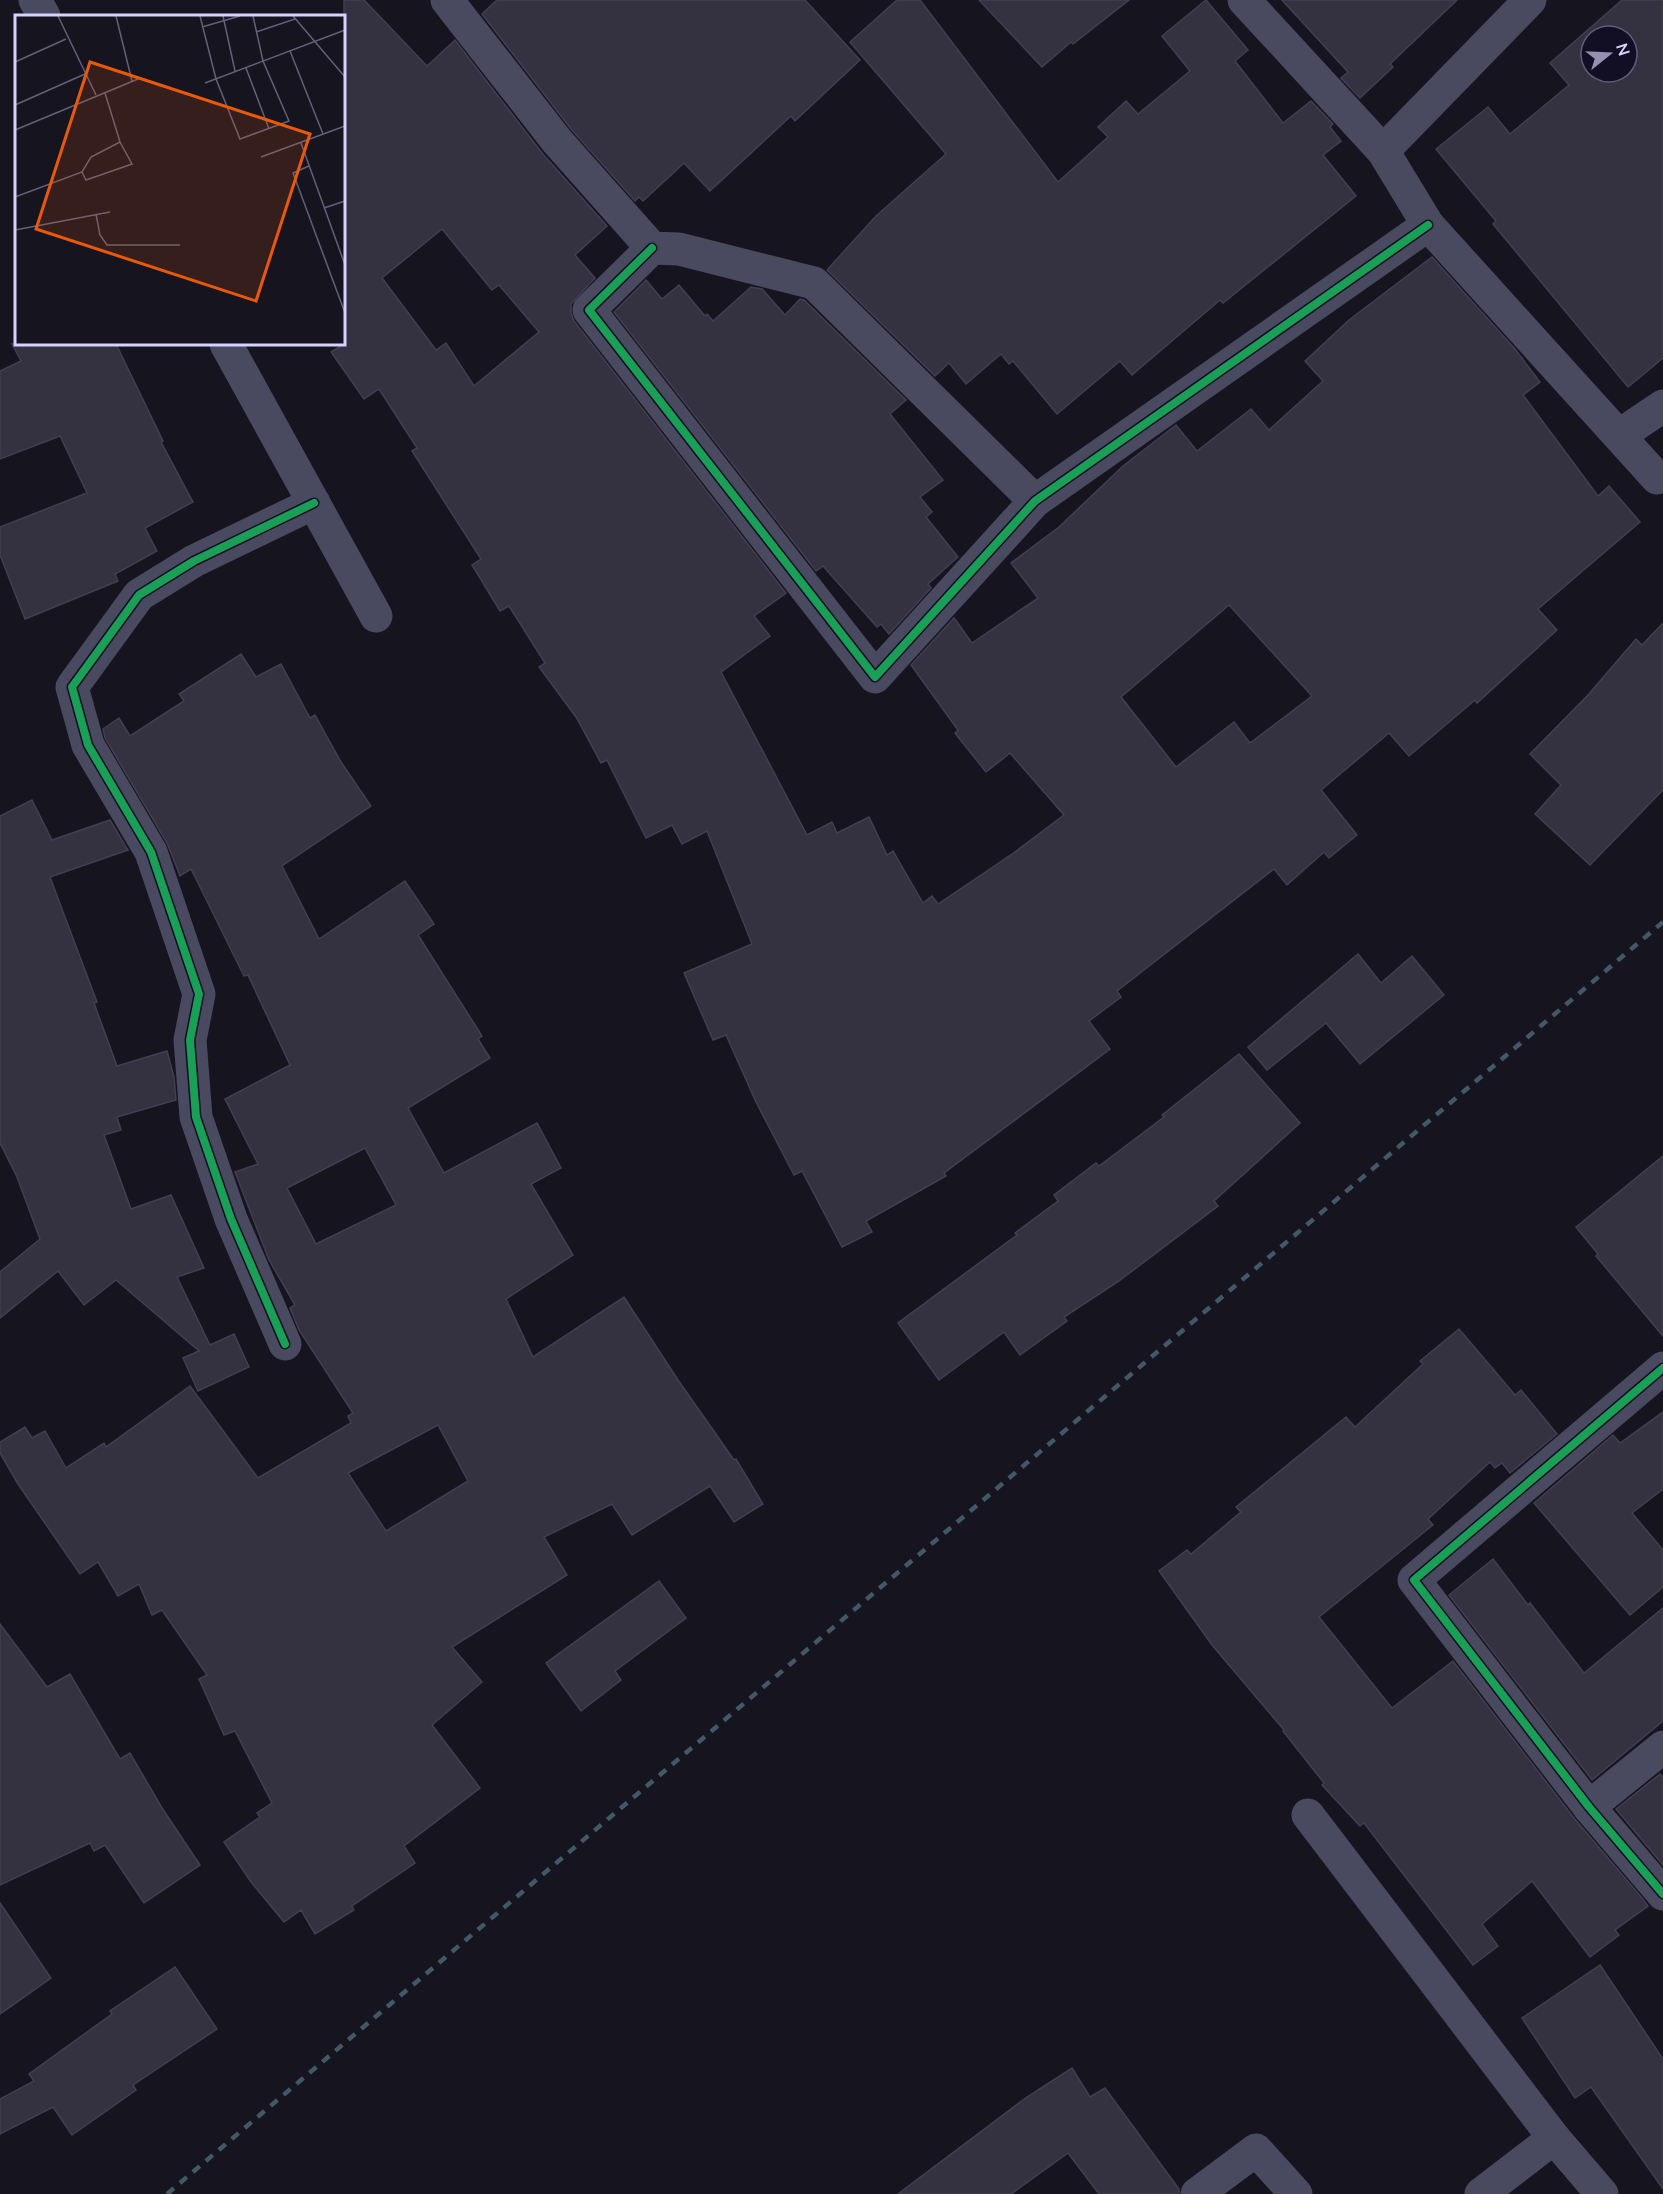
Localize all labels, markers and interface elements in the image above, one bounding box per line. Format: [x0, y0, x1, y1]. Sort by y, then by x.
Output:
inset map [15, 15, 345, 345]
north arrow [1579, 24, 1639, 84]
text: N [1612, 41, 1635, 58]

